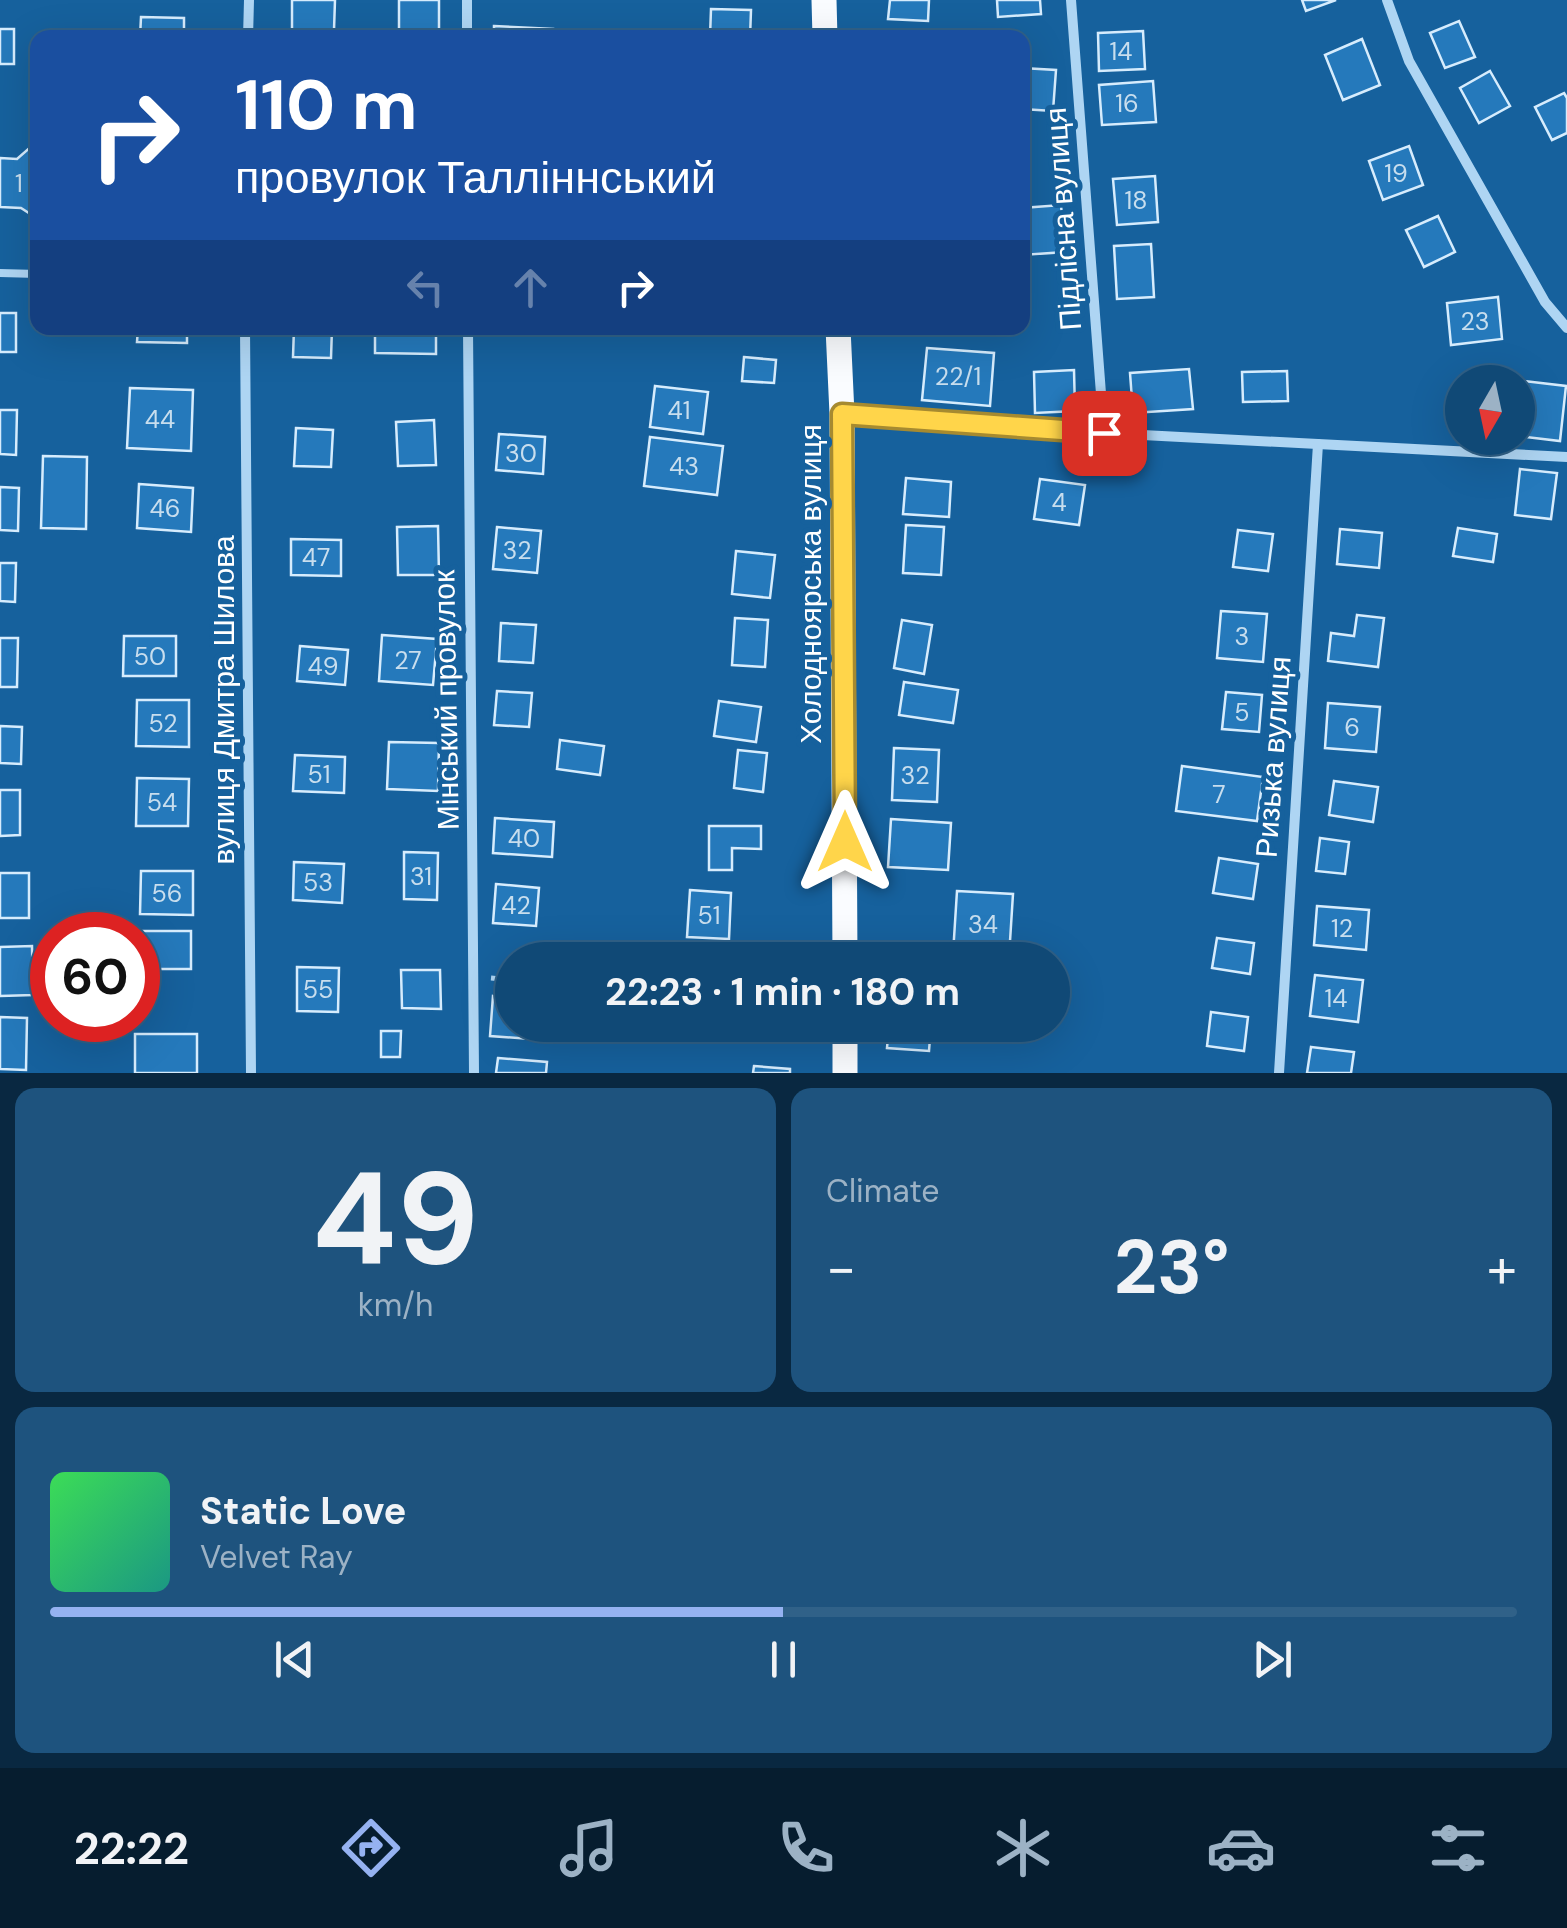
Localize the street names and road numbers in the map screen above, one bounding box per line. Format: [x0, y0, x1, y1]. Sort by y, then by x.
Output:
street label: Підлісна вулиця [1036, 106, 1090, 332]
street label: Холодноярська вулиця [791, 424, 830, 744]
street label: вулиця Дмитра Шилова [204, 535, 243, 865]
street label: Мінський провулок [424, 569, 468, 831]
street label: Ризька вулиця [1247, 655, 1299, 859]

